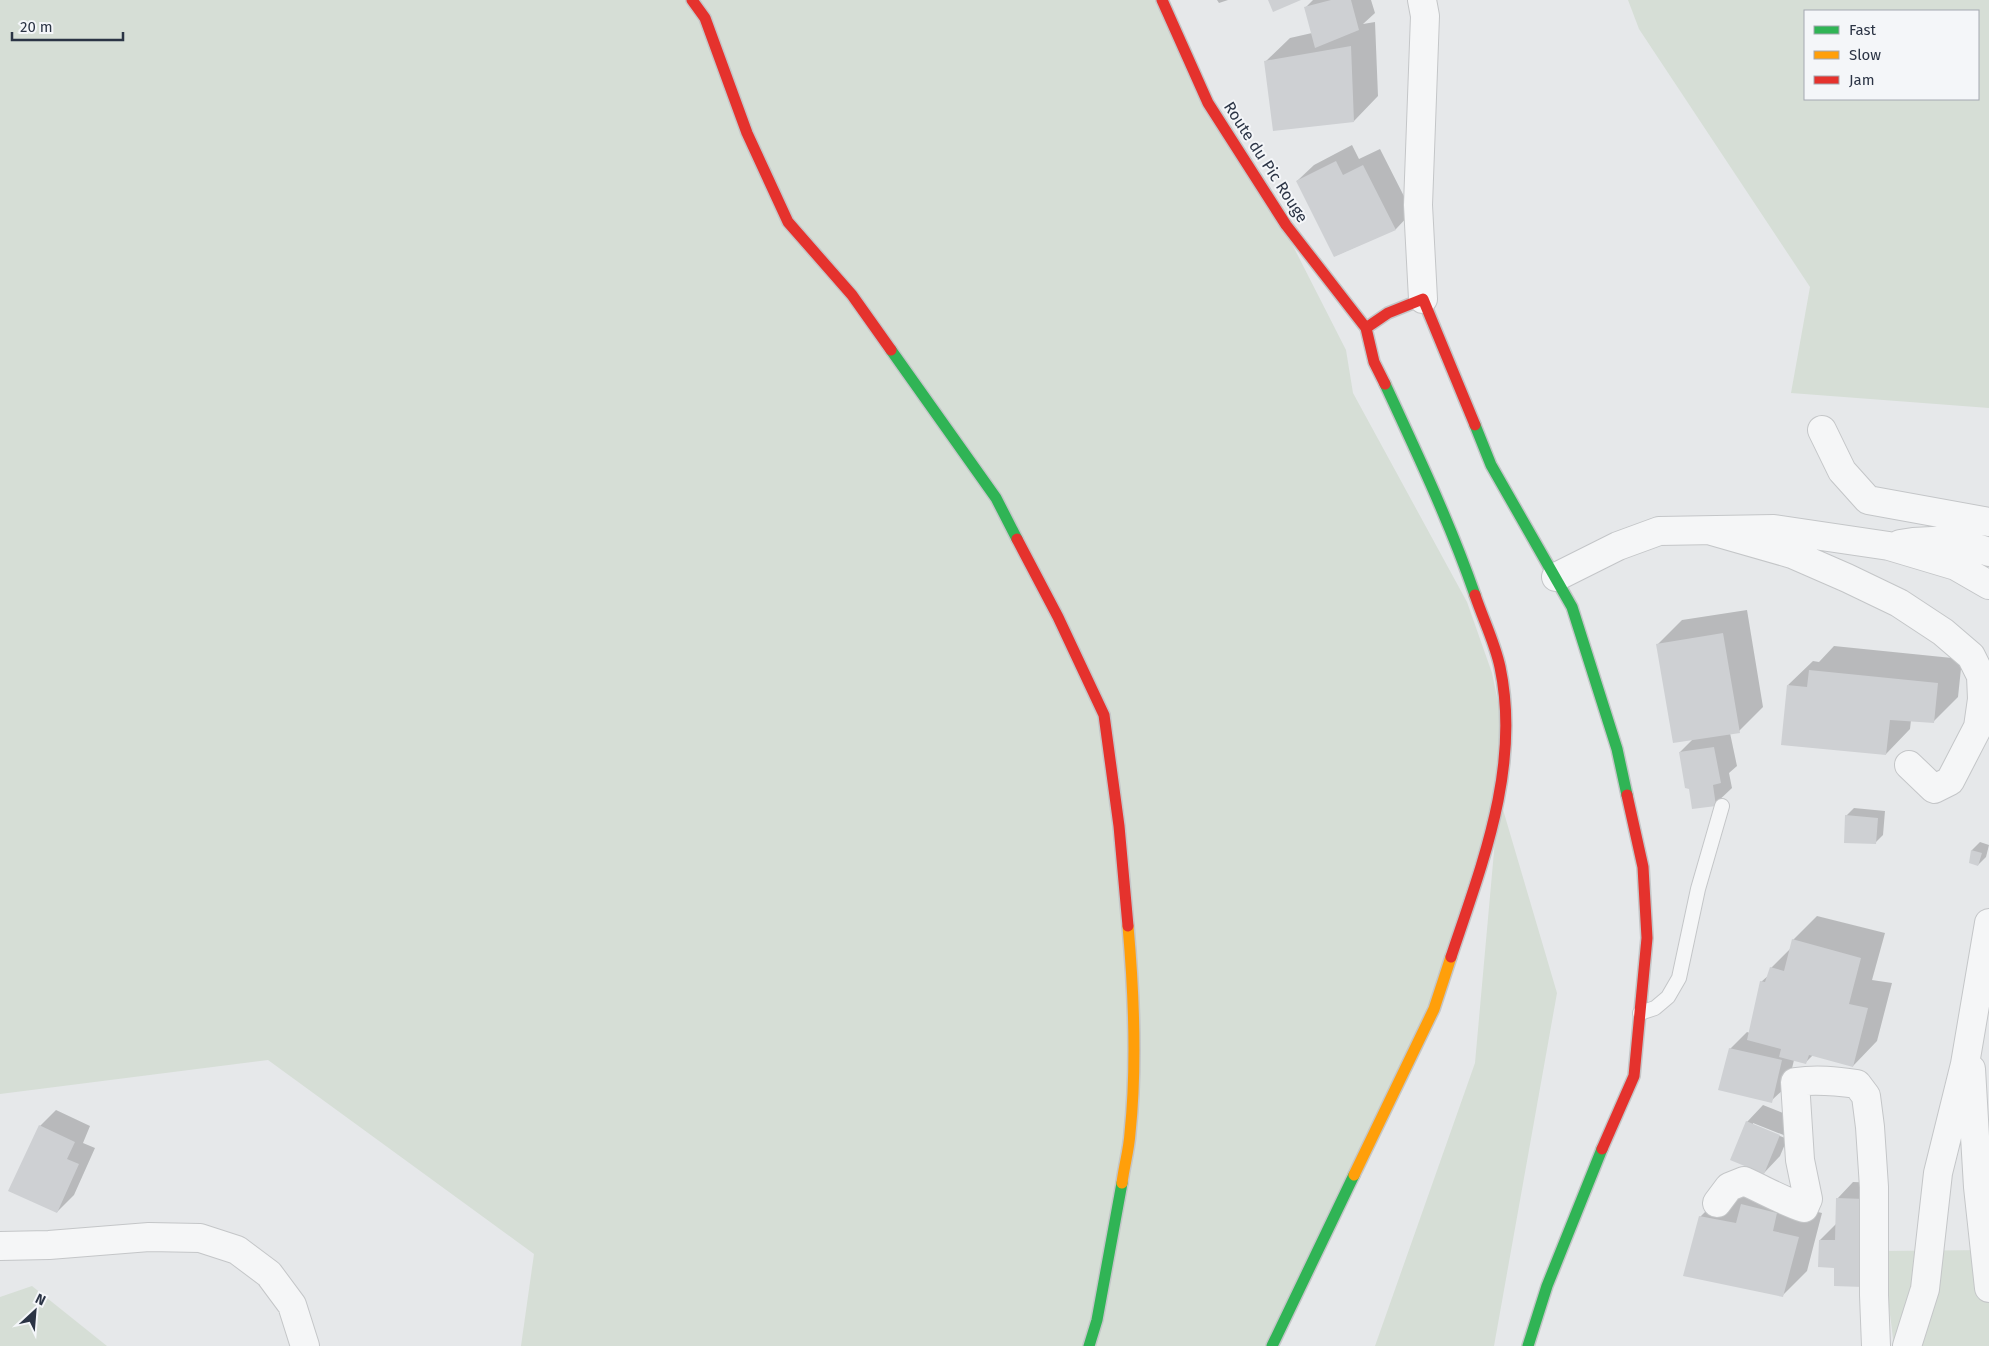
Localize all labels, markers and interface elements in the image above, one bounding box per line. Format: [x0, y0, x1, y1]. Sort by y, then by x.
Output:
scale bar [12, 10, 124, 42]
legend [1804, 10, 1979, 100]
text: 20 m [20, 18, 53, 36]
text: Fast [1849, 21, 1876, 39]
text: Slow [1849, 46, 1881, 64]
text: Jam [1849, 71, 1875, 89]
street label: Route du Pic Rouge [1220, 98, 1312, 226]
north arrow [10, 1286, 60, 1336]
text: N [33, 1290, 48, 1309]

